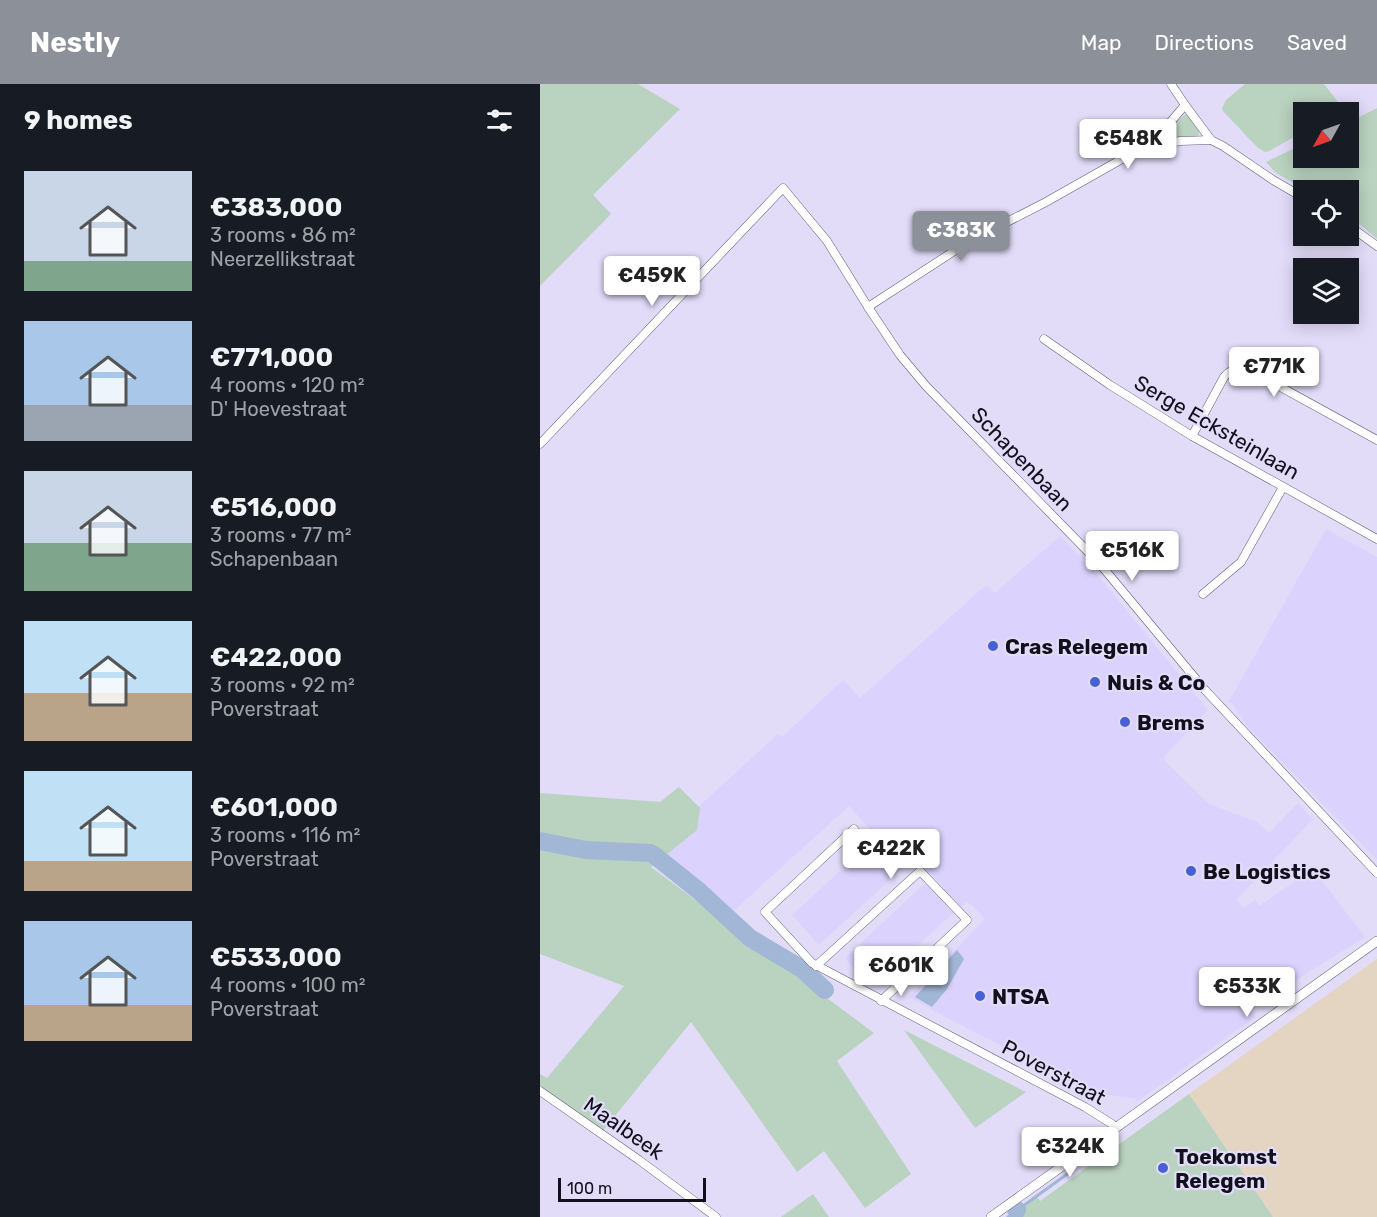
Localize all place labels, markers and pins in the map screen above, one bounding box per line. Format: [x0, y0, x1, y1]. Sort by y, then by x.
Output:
pin: €548K [1086, 119, 1170, 170]
pin: €383K [919, 211, 1003, 262]
pin: €459K [610, 256, 694, 307]
pin: €771K [1232, 347, 1316, 398]
pin: €516K [1090, 531, 1174, 582]
place label: Cras Relegem [1005, 634, 1148, 659]
marker: Cras Relegem [986, 639, 1000, 653]
place label: Nuis & Co [1107, 670, 1205, 695]
marker: Nuis & Co [1088, 675, 1102, 689]
place label: Brems [1137, 710, 1205, 735]
marker: Brems [1118, 715, 1132, 729]
pin: €422K [849, 829, 933, 880]
place label: Be Logistics [1203, 859, 1331, 884]
marker: Be Logistics [1184, 864, 1198, 878]
pin: €601K [859, 946, 943, 997]
pin: €533K [1205, 967, 1289, 1018]
place label: NTSA [992, 984, 1049, 1009]
marker: NTSA [973, 989, 987, 1003]
pin: €324K [1028, 1127, 1112, 1178]
place label: Toekomst Relegem [1175, 1144, 1277, 1193]
marker: Toekomst Relegem [1156, 1161, 1170, 1175]

